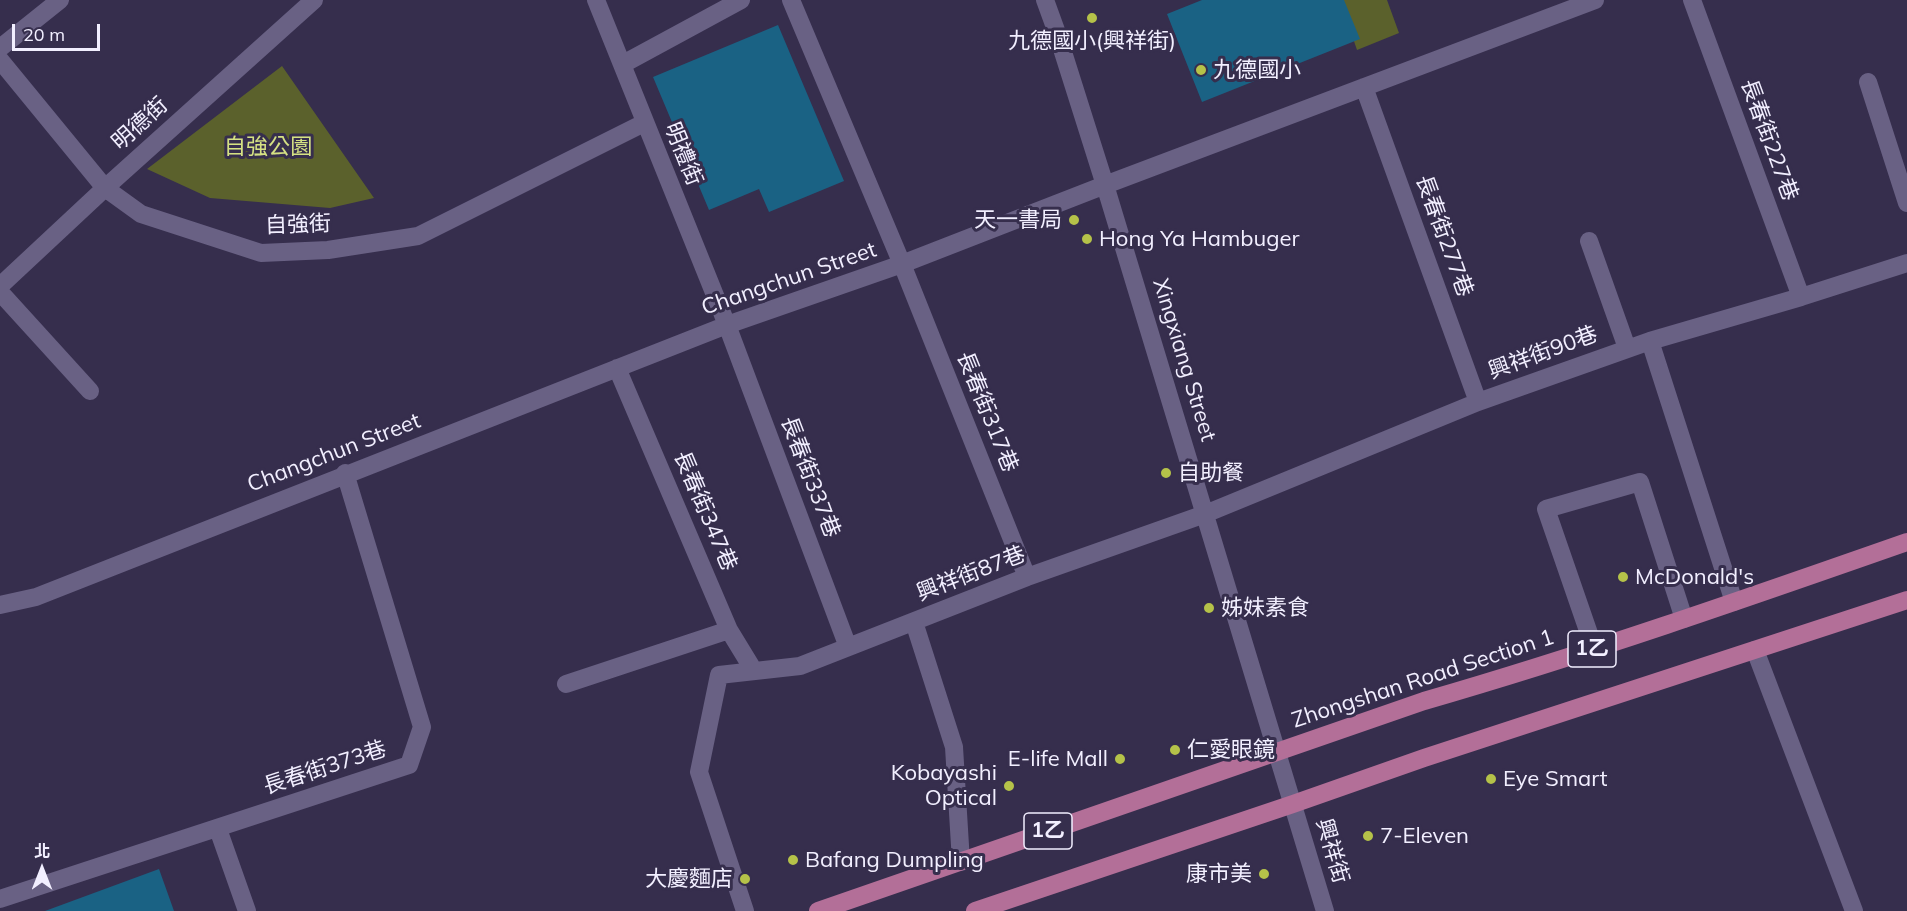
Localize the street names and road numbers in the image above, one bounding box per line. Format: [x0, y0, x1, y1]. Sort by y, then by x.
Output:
street label: 長春街227巷 [1735, 76, 1803, 204]
street label: 明德街 [107, 92, 173, 156]
street label: 明禮街 [658, 118, 708, 190]
street label: 長春街277巷 [1410, 172, 1478, 300]
street label: 自強街 [265, 211, 331, 239]
street label: Changchun Street [698, 237, 880, 321]
street label: Xingxiang Street [1147, 275, 1221, 445]
street label: 興祥街90巷 [1485, 321, 1601, 385]
street label: 長春街317巷 [951, 348, 1023, 476]
street label: Changchun Street [244, 408, 424, 498]
street label: 長春街337巷 [775, 413, 845, 541]
street label: 長春街347巷 [668, 447, 742, 575]
street label: 興祥街87巷 [913, 541, 1029, 607]
street label: Zhongshan Road Section 1 [1289, 624, 1557, 734]
road number: 1乙 [1568, 631, 1616, 667]
street label: 長春街373巷 [260, 736, 390, 800]
road number: 1乙 [1024, 813, 1072, 849]
street label: 興祥街 [1310, 816, 1354, 886]

